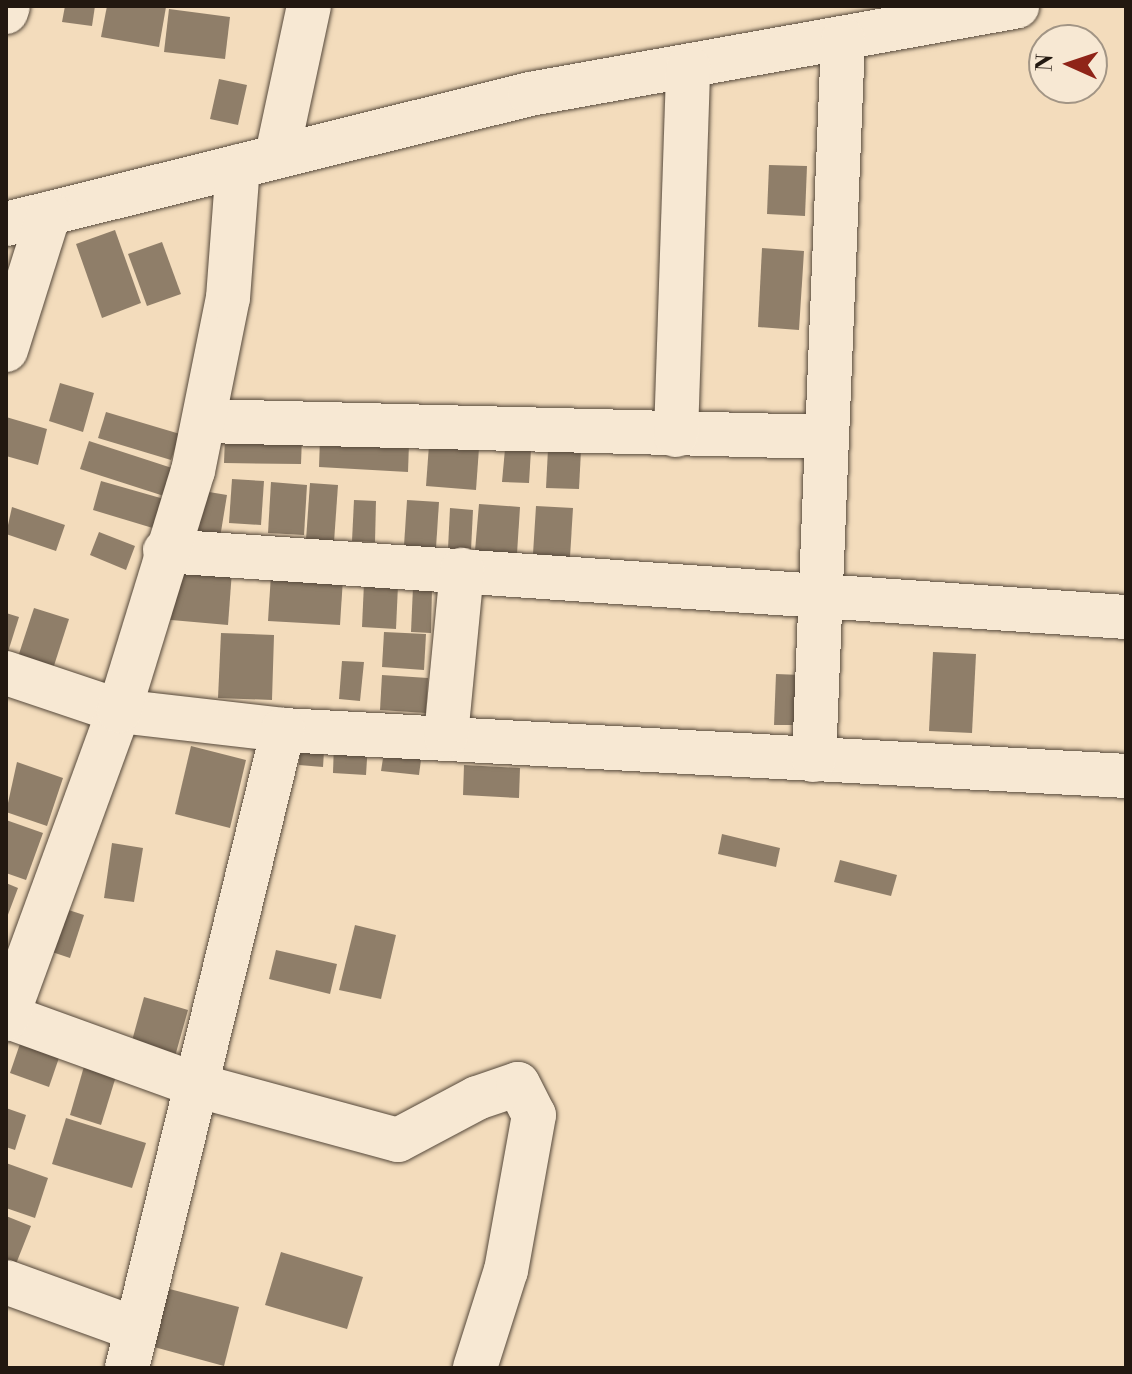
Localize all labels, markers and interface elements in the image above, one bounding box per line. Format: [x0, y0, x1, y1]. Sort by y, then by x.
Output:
north arrow [1028, 24, 1108, 104]
text: N [1032, 53, 1059, 72]

